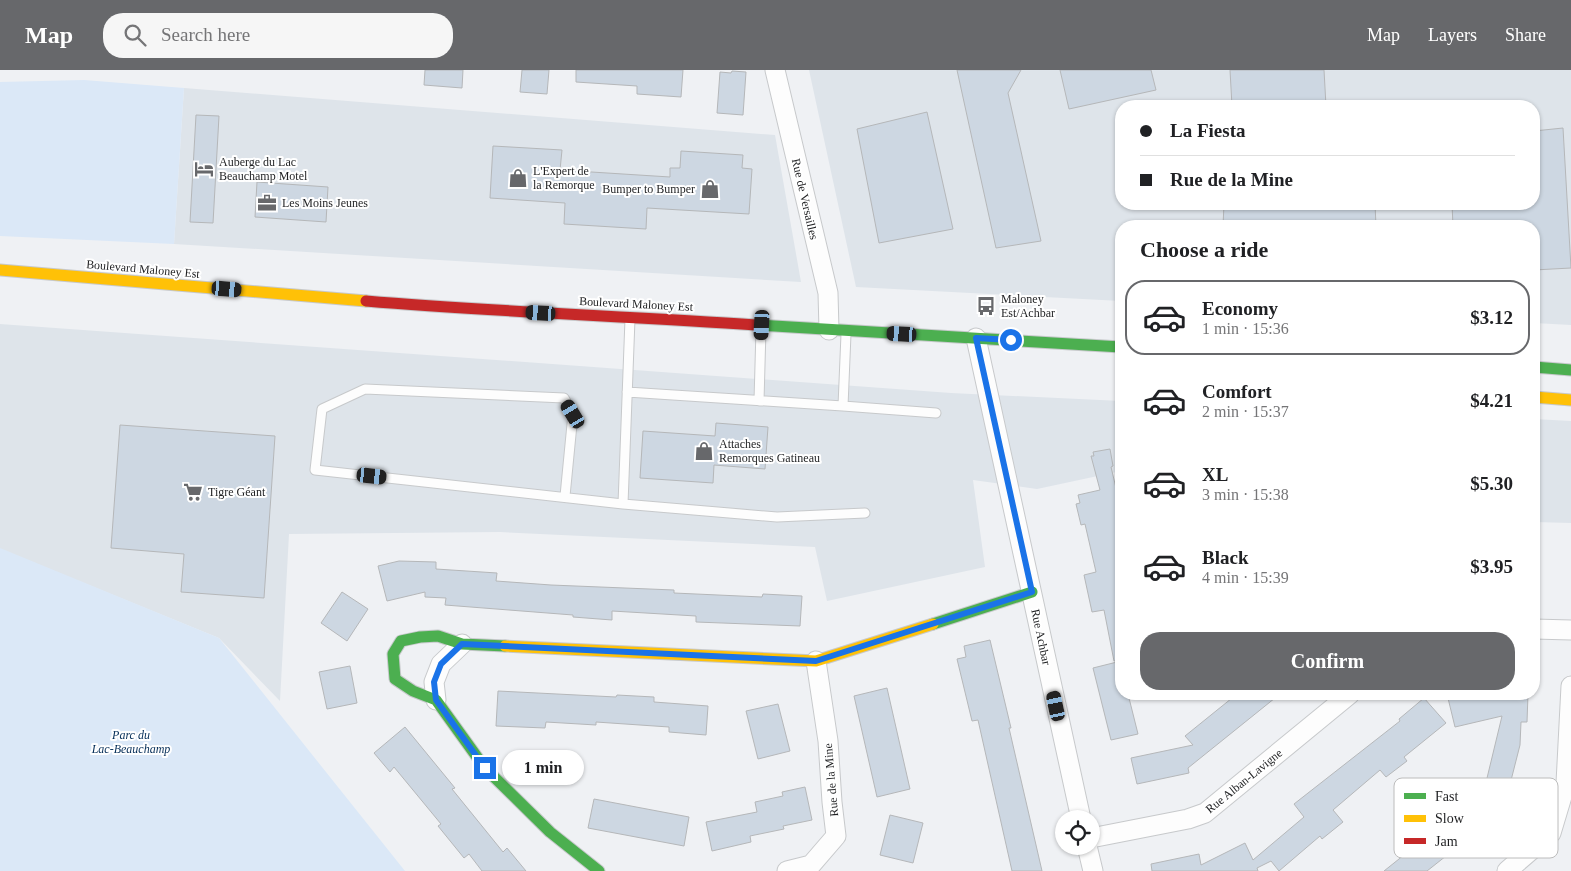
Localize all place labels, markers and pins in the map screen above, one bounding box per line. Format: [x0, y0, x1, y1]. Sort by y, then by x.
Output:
place label: Auberge du Lac Beauchamp Motel [219, 155, 308, 183]
hotel icon: Auberge du Lac Beauchamp Motel [193, 158, 215, 180]
place label: L'Expert de la Remorque [533, 164, 595, 192]
shop icon: L'Expert de la Remorque [507, 167, 529, 189]
shop icon: Bumper to Bumper [699, 178, 721, 200]
place label: Bumper to Bumper [602, 182, 695, 196]
office icon: Les Moins Jeunes [256, 192, 278, 214]
place label: Les Moins Jeunes [282, 196, 368, 210]
place label: Maloney Est/Achbar [1001, 292, 1055, 320]
bus stop icon: Maloney Est/Achbar [975, 295, 997, 317]
place label: Attaches Remorques Gatineau [719, 437, 820, 465]
shop icon: Attaches Remorques Gatineau [693, 440, 715, 462]
supermarket icon: Tigre Géant [182, 481, 204, 503]
place label: Tigre Géant [208, 485, 266, 499]

